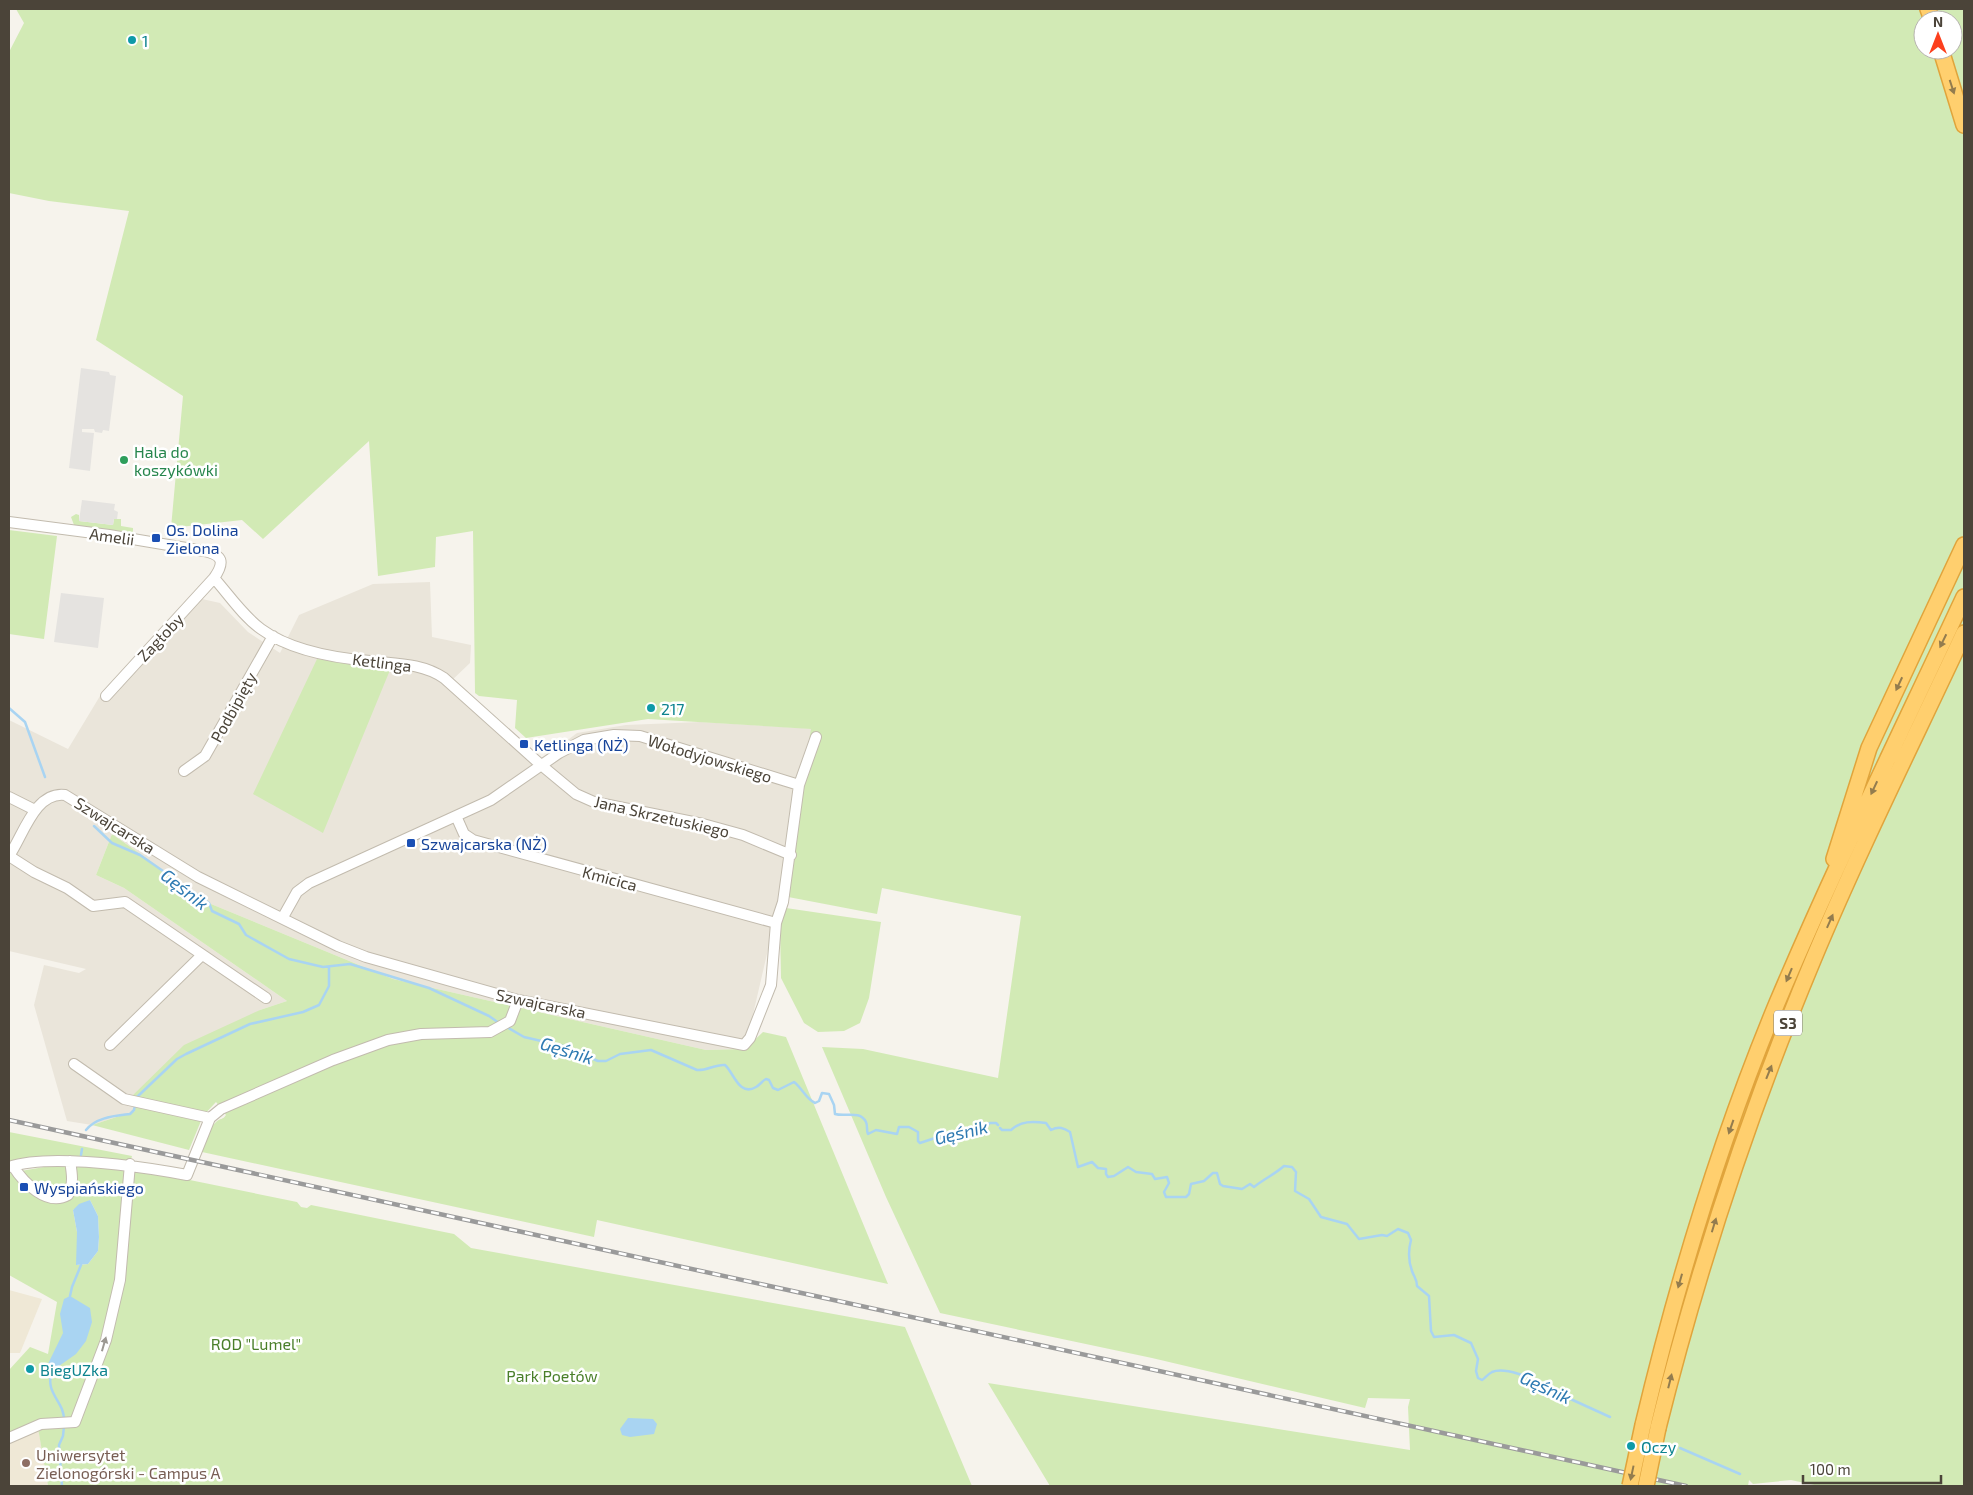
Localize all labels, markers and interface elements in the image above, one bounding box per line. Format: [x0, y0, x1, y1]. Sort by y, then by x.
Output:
north arrow [1913, 10, 1963, 60]
text: N [1933, 13, 1943, 30]
place label: 1 [142, 31, 148, 50]
marker: 1 [126, 34, 138, 46]
one-way arrow [1949, 80, 1957, 95]
place label: Hala do koszykówki [134, 442, 218, 479]
marker: Hala do koszykówki [118, 454, 130, 466]
place label: Os. Dolina Zielona [166, 520, 239, 557]
street label: Amelii [88, 523, 136, 549]
marker: Os. Dolina Zielona [150, 532, 162, 544]
street label: Zagłoby [133, 609, 187, 665]
one-way arrow [1939, 634, 1947, 648]
street label: Ketlinga [351, 649, 413, 675]
street label: Podbipięty [206, 668, 260, 745]
one-way arrow [1894, 676, 1903, 691]
place label: 217 [661, 699, 685, 718]
marker: 217 [645, 702, 657, 714]
street label: Wołodyjowskiego [645, 730, 774, 787]
place label: Ketlinga (NŻ) [534, 735, 629, 754]
marker: Ketlinga (NŻ) [518, 738, 530, 750]
one-way arrow [1869, 781, 1877, 795]
street label: Jana Skrzetuskiego [593, 791, 731, 841]
street label: Szwajcarska [71, 793, 159, 858]
place label: Szwajcarska (NŻ) [421, 834, 547, 854]
marker: Szwajcarska (NŻ) [405, 837, 417, 849]
street label: Kmicica [581, 862, 639, 894]
water label: Gęśnik [157, 864, 213, 914]
one-way arrow [1827, 914, 1835, 928]
one-way arrow [1785, 968, 1793, 982]
street label: Szwajcarska [494, 984, 588, 1023]
road number: S3 [1774, 1010, 1802, 1036]
water label: Gęśnik [538, 1032, 596, 1068]
one-way arrow [1765, 1065, 1773, 1079]
water label: Gęśnik [932, 1115, 990, 1149]
one-way arrow [1727, 1120, 1735, 1135]
place label: Wyspiańskiego [34, 1178, 144, 1197]
marker: Wyspiańskiego [18, 1181, 30, 1193]
one-way arrow [1711, 1217, 1719, 1232]
one-way arrow [1676, 1273, 1684, 1288]
park label: ROD "Lumel" [211, 1334, 301, 1353]
one-way arrow [101, 1336, 109, 1351]
place label: BiegUZka [40, 1360, 108, 1379]
marker: BiegUZka [24, 1363, 36, 1375]
park label: Park Poetów [506, 1366, 598, 1385]
water label: Gęśnik [1517, 1366, 1575, 1408]
one-way arrow [1666, 1374, 1674, 1389]
place label: Oczy [1641, 1437, 1677, 1456]
marker: Oczy [1625, 1440, 1637, 1452]
place label: Uniwersytet Zielonogórski - Campus A [36, 1445, 220, 1482]
scale bar [1803, 1452, 1940, 1484]
marker: Uniwersytet Zielonogórski - Campus A [20, 1457, 32, 1469]
text: 100 m [1810, 1460, 1851, 1478]
one-way arrow [1628, 1465, 1636, 1481]

